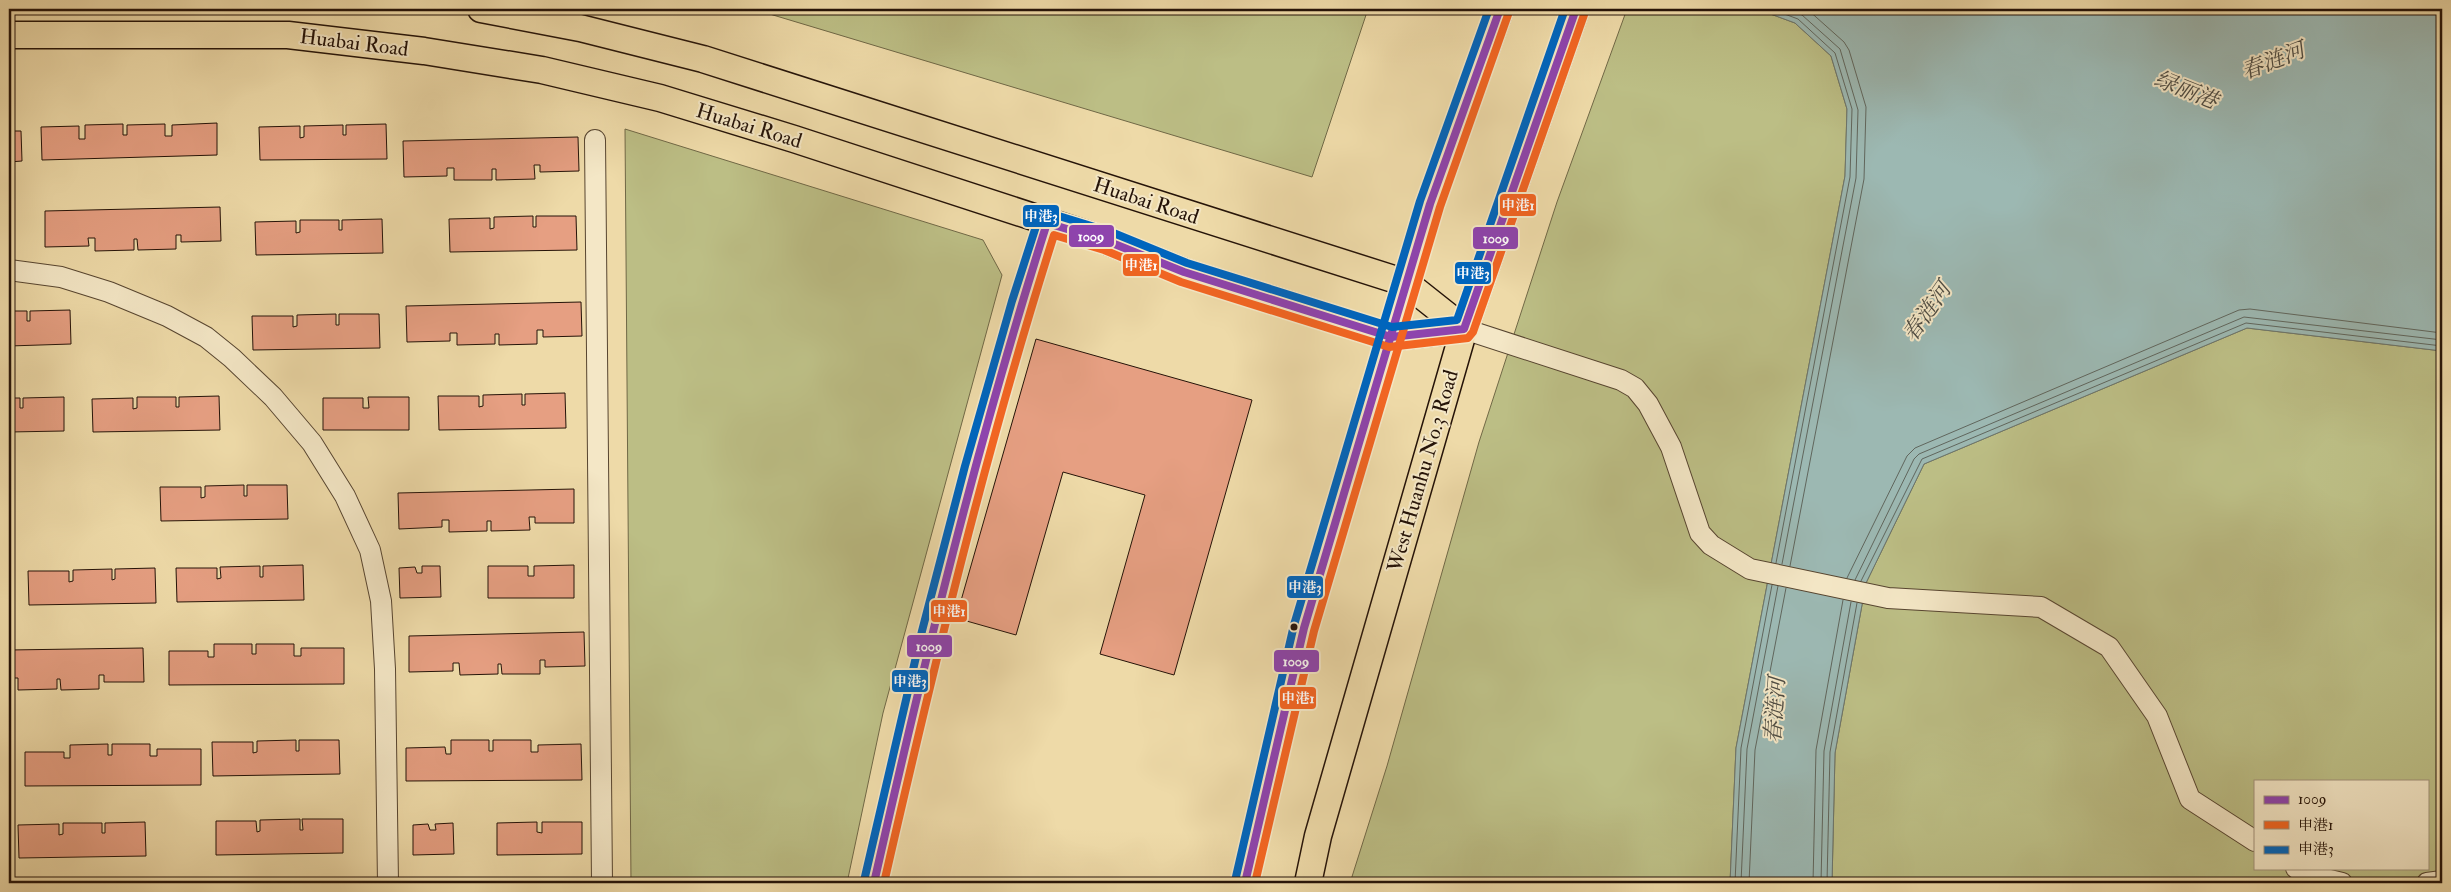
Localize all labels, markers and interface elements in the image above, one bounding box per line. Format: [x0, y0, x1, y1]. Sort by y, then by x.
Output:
street label: Huabai Road [298, 23, 411, 63]
water label: 春涟河 [2237, 35, 2313, 86]
water label: 绿丽港 [2150, 65, 2225, 116]
street label: Huabai Road [693, 97, 806, 155]
street label: Huabai Road [1090, 171, 1203, 231]
line badge: 申港1 [1499, 193, 1537, 217]
text: 申港1 [1502, 197, 1535, 214]
line badge: 申港3 [1022, 204, 1060, 228]
text: 申港3 [1024, 208, 1058, 225]
line badge: 1009 [1068, 224, 1115, 248]
line badge: 1009 [1472, 226, 1519, 250]
text: 1009 [1078, 228, 1104, 245]
text: 1009 [1483, 230, 1509, 247]
line badge: 申港1 [1122, 253, 1160, 277]
text: 申港1 [1125, 257, 1158, 274]
line badge: 申港3 [1454, 261, 1492, 285]
text: 申港3 [1456, 265, 1490, 282]
water label: 春涟河 [1897, 274, 1960, 347]
street label: West Huanhu No.3 Road [1381, 366, 1465, 576]
line badge: 申港3 [1286, 575, 1324, 599]
text: 申港3 [1288, 579, 1322, 596]
line badge: 申港1 [930, 599, 968, 623]
text: 申港1 [933, 603, 966, 620]
unlabelled marker [1289, 622, 1299, 632]
line badge: 1009 [906, 634, 953, 658]
text: 1009 [916, 638, 942, 655]
line badge: 1009 [1273, 649, 1320, 673]
text: 1009 [1283, 653, 1309, 670]
line badge: 申港3 [891, 669, 929, 693]
water label: 春涟河 [1759, 672, 1792, 744]
text: 申港3 [893, 673, 927, 690]
line badge: 申港1 [1279, 686, 1317, 710]
text: 申港1 [1282, 690, 1315, 707]
legend [2254, 780, 2428, 870]
text: 1009 [2298, 790, 2326, 809]
text: 申港1 [2298, 816, 2333, 835]
text: 申港3 [2298, 840, 2334, 859]

